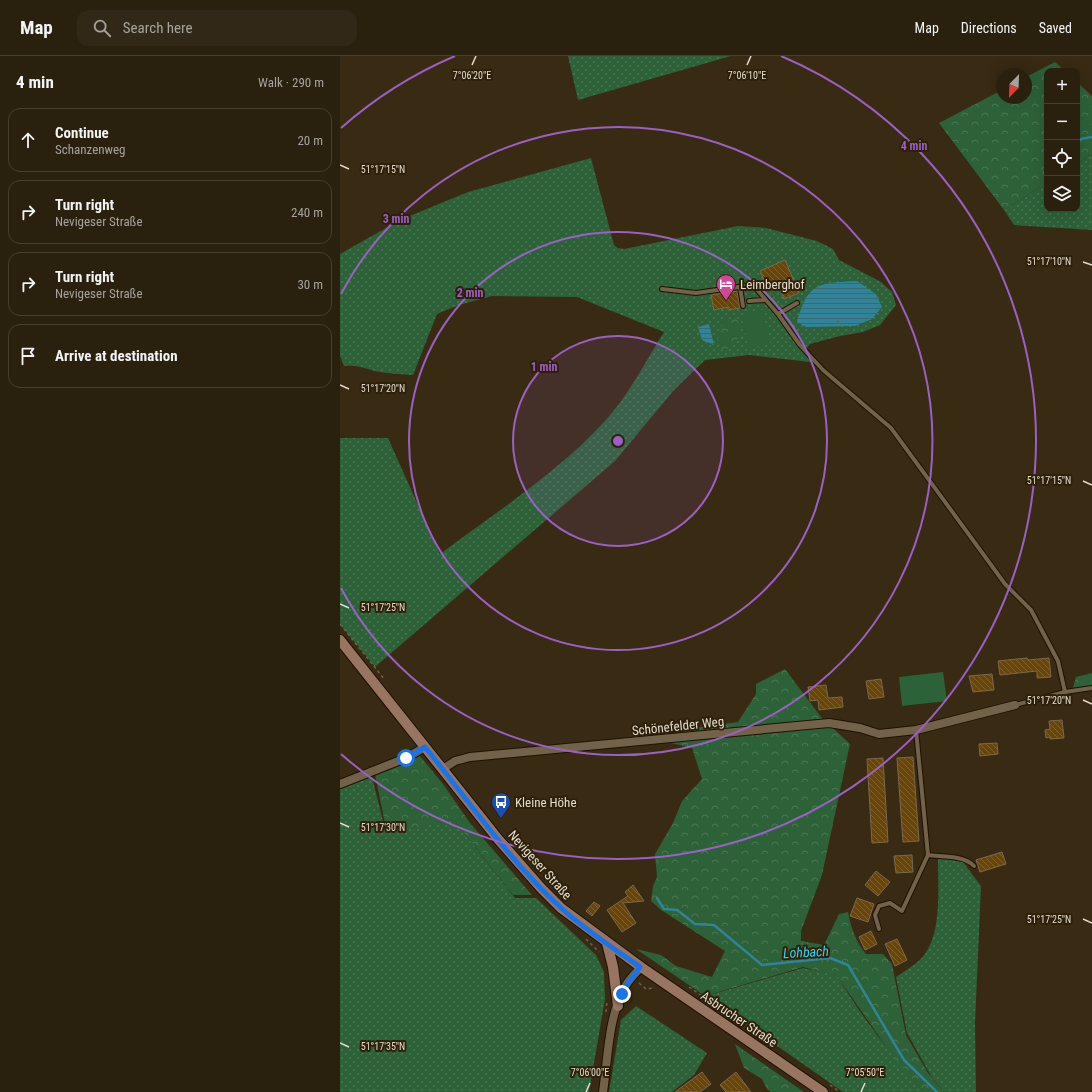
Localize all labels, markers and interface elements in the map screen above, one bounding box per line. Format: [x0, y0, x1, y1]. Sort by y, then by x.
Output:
search box [77, 10, 357, 46]
text: Map [20, 16, 53, 39]
icon: search [91, 17, 113, 39]
text: Search here [123, 19, 193, 37]
text: Map [915, 20, 939, 36]
text: Directions [961, 20, 1017, 36]
text: Saved [1039, 20, 1072, 36]
north arrow [996, 68, 1032, 104]
map controls [1044, 68, 1080, 212]
button: + [1044, 68, 1080, 104]
text: 7°06'20"E [453, 70, 491, 81]
text: 7°06'10"E [728, 70, 766, 81]
text: 4 min [16, 72, 54, 92]
text: Walk · 290 m [258, 75, 324, 90]
button: − [1044, 104, 1080, 140]
text: Continue [55, 124, 109, 142]
icon: ahead [17, 129, 39, 151]
text: 20 m [297, 133, 323, 148]
text: 4 min [901, 139, 927, 153]
button: locate [1044, 140, 1080, 176]
text: Schanzenweg [55, 142, 126, 157]
text: 51°17'15"N [361, 164, 405, 175]
button: layers [1044, 176, 1080, 212]
text: Turn right [55, 196, 114, 214]
icon: right [17, 201, 39, 223]
text: 240 m [291, 205, 323, 220]
text: 3 min [383, 212, 409, 226]
text: Nevigeser Straße [55, 214, 142, 229]
text: 51°17'10"N [1027, 256, 1071, 267]
text: Turn right [55, 268, 114, 286]
icon: right [17, 273, 39, 295]
hotel icon: Leimberghof [715, 273, 737, 301]
text: 30 m [297, 277, 323, 292]
place label: Leimberghof [740, 277, 805, 292]
text: Nevigeser Straße [55, 286, 142, 301]
text: 2 min [457, 286, 483, 300]
icon: arrive [17, 345, 39, 367]
text: Arrive at destination [55, 347, 178, 365]
text: 1 min [531, 360, 557, 374]
text: 51°17'20"N [361, 383, 405, 394]
centre of rings [611, 434, 625, 448]
text: 51°17'15"N [1027, 475, 1071, 486]
text: 51°17'25"N [361, 602, 405, 613]
text: 51°17'20"N [1027, 695, 1071, 706]
street label: Schönefelder Weg [631, 714, 725, 738]
route start [397, 749, 415, 767]
bus stop icon: Kleine Höhe [490, 791, 512, 819]
place label: Kleine Höhe [515, 795, 576, 810]
text: 51°17'30"N [361, 822, 405, 833]
street label: Nevigeser Straße [505, 827, 575, 903]
text: 51°17'25"N [1027, 914, 1071, 925]
water label: Lohbach [783, 943, 829, 961]
route end [613, 985, 631, 1003]
street label: Asbrucher Straße [698, 988, 780, 1050]
text: 51°17'35"N [361, 1041, 405, 1052]
text: 7°06'00"E [571, 1067, 609, 1078]
text: 7°05'50"E [846, 1067, 884, 1078]

